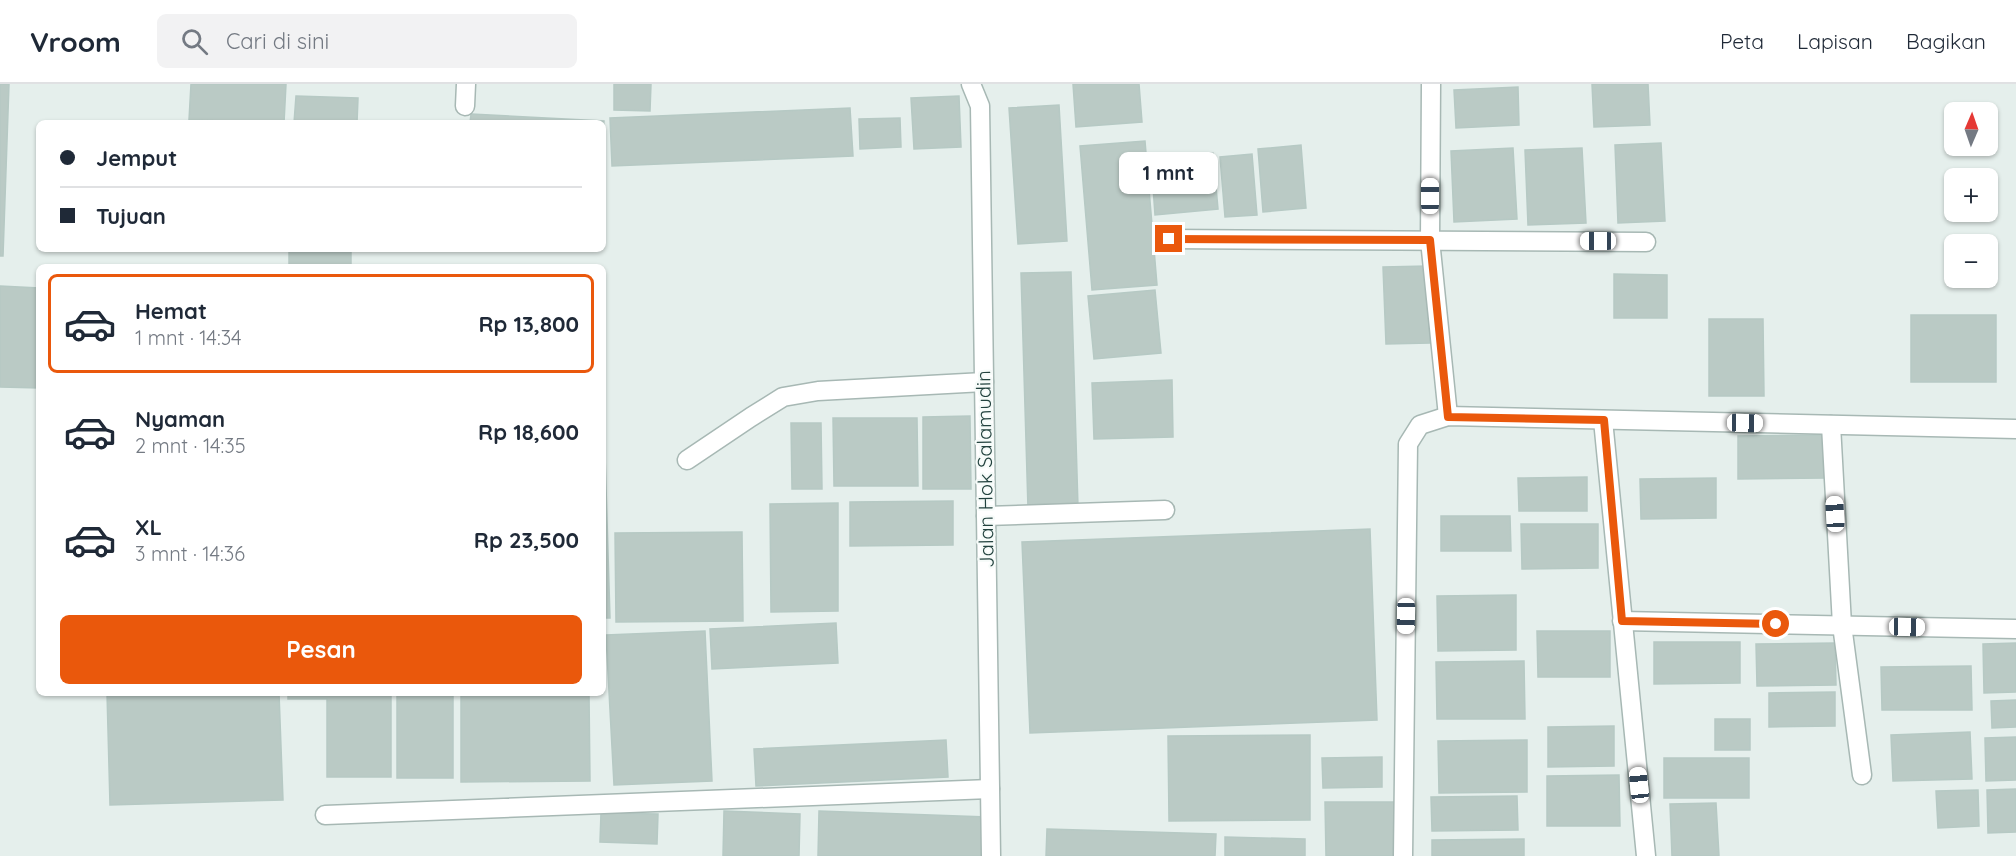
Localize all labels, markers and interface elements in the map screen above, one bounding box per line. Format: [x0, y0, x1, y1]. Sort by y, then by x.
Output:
search box [157, 14, 577, 68]
text: Vroom [30, 24, 121, 59]
icon: search [178, 25, 211, 58]
text: Cari di sini [226, 27, 329, 55]
text: Peta [1720, 28, 1764, 54]
text: Lapisan [1797, 28, 1873, 54]
text: Bagikan [1906, 28, 1986, 54]
north arrow [1944, 102, 1998, 156]
map controls [1944, 102, 1998, 288]
text: Jemput [96, 144, 177, 172]
callout: 1 mnt [1120, 152, 1218, 194]
text: 1 mnt [1143, 160, 1194, 185]
button: + [1944, 168, 1998, 222]
car [1421, 178, 1439, 214]
text: Tujuan [96, 202, 166, 230]
route end [1155, 225, 1182, 252]
car [1580, 232, 1616, 250]
button: − [1944, 234, 1998, 288]
icon: car [63, 297, 117, 351]
text: Hemat [135, 297, 207, 325]
text: Rp 13,800 [478, 310, 579, 338]
text: 1 mnt · 14:34 [135, 325, 242, 350]
street label: Jalan Hok Salamudin [970, 370, 999, 568]
icon: car [63, 405, 117, 459]
text: Nyaman [135, 405, 225, 433]
car [1727, 414, 1763, 432]
text: Rp 18,600 [478, 418, 579, 446]
text: 2 mnt · 14:35 [135, 433, 246, 458]
car [1825, 496, 1845, 532]
icon: car [63, 513, 117, 567]
text: XL [135, 513, 162, 541]
text: Rp 23,500 [474, 526, 579, 554]
text: 3 mnt · 14:36 [135, 541, 245, 566]
car [1397, 598, 1415, 634]
route start [1762, 610, 1789, 637]
button: Pesan [60, 615, 582, 684]
car [1889, 618, 1925, 636]
car [1628, 766, 1650, 804]

